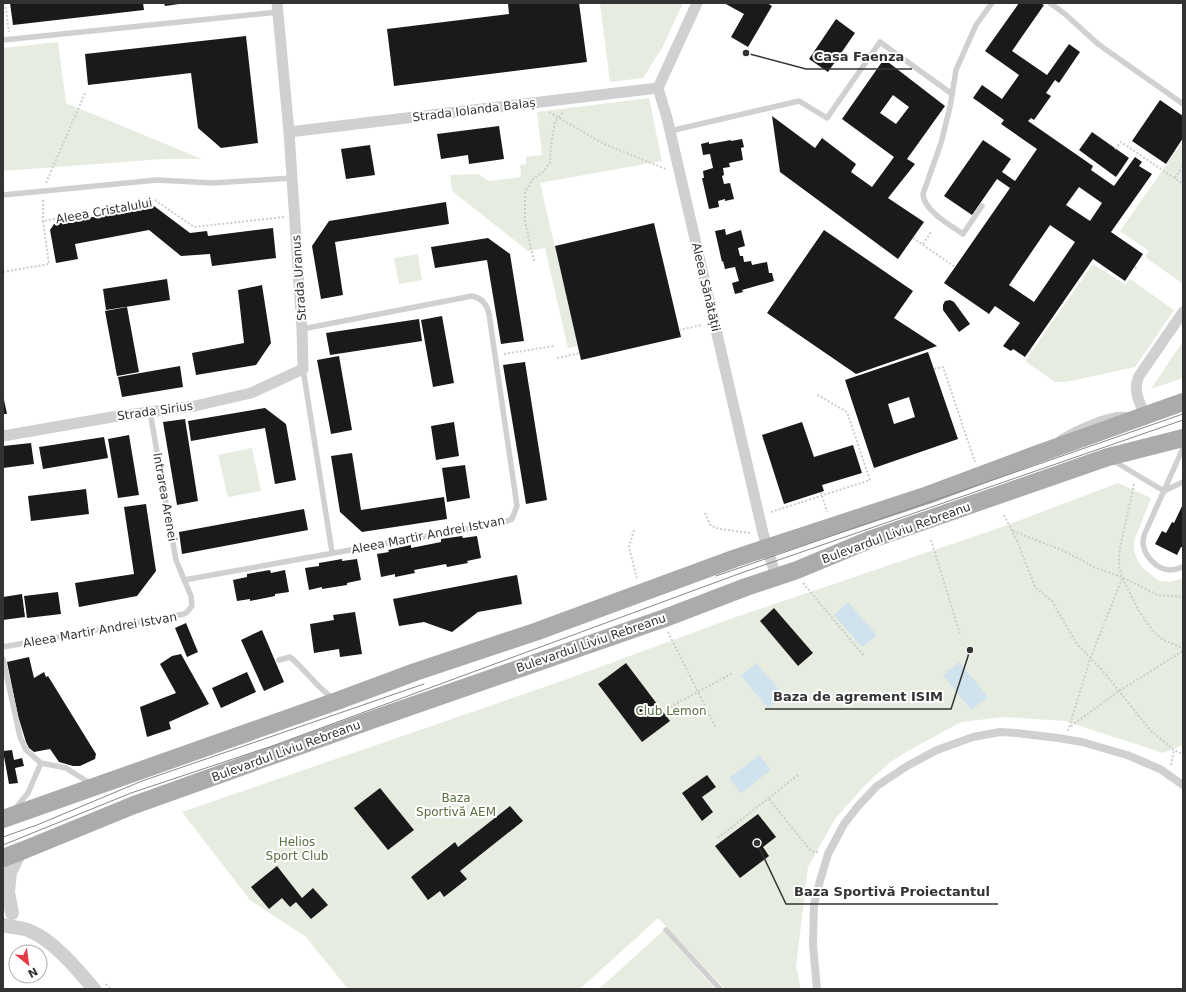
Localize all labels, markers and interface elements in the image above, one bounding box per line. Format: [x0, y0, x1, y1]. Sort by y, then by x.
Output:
callout: Casa Faenza [806, 44, 912, 69]
text: Casa Faenza [814, 49, 904, 64]
street label: Strada Iolanda Balaș [412, 96, 536, 124]
street label: Aleea Cristalului [55, 196, 153, 226]
street label: Strada Uranus [289, 235, 309, 321]
street label: Aleea Sănătății [689, 241, 723, 333]
street label: Strada Sirius [116, 399, 194, 423]
street label: Intrarea Arenei [150, 451, 180, 543]
street label: Bulevardul Liviu Rebreanu [820, 500, 972, 566]
street label: Aleea Martir Andrei Istvan [350, 513, 506, 557]
street label: Aleea Martir Andrei Istvan [22, 610, 178, 650]
street label: Bulevardul Liviu Rebreanu [514, 611, 668, 675]
callout: Baza de agrement ISIM [765, 684, 951, 709]
text: Baza de agrement ISIM [773, 689, 943, 704]
park label: Club Lemon [635, 704, 707, 718]
street label: Bulevardul Liviu Rebreanu [210, 718, 362, 784]
park label: Baza Sportivă AEM [416, 791, 496, 819]
park label: Helios Sport Club [266, 835, 328, 863]
callout: Baza Sportivă Proiectantul [786, 879, 998, 904]
text: Baza Sportivă Proiectantul [794, 884, 990, 899]
north arrow [8, 944, 48, 984]
text: N [25, 964, 40, 980]

